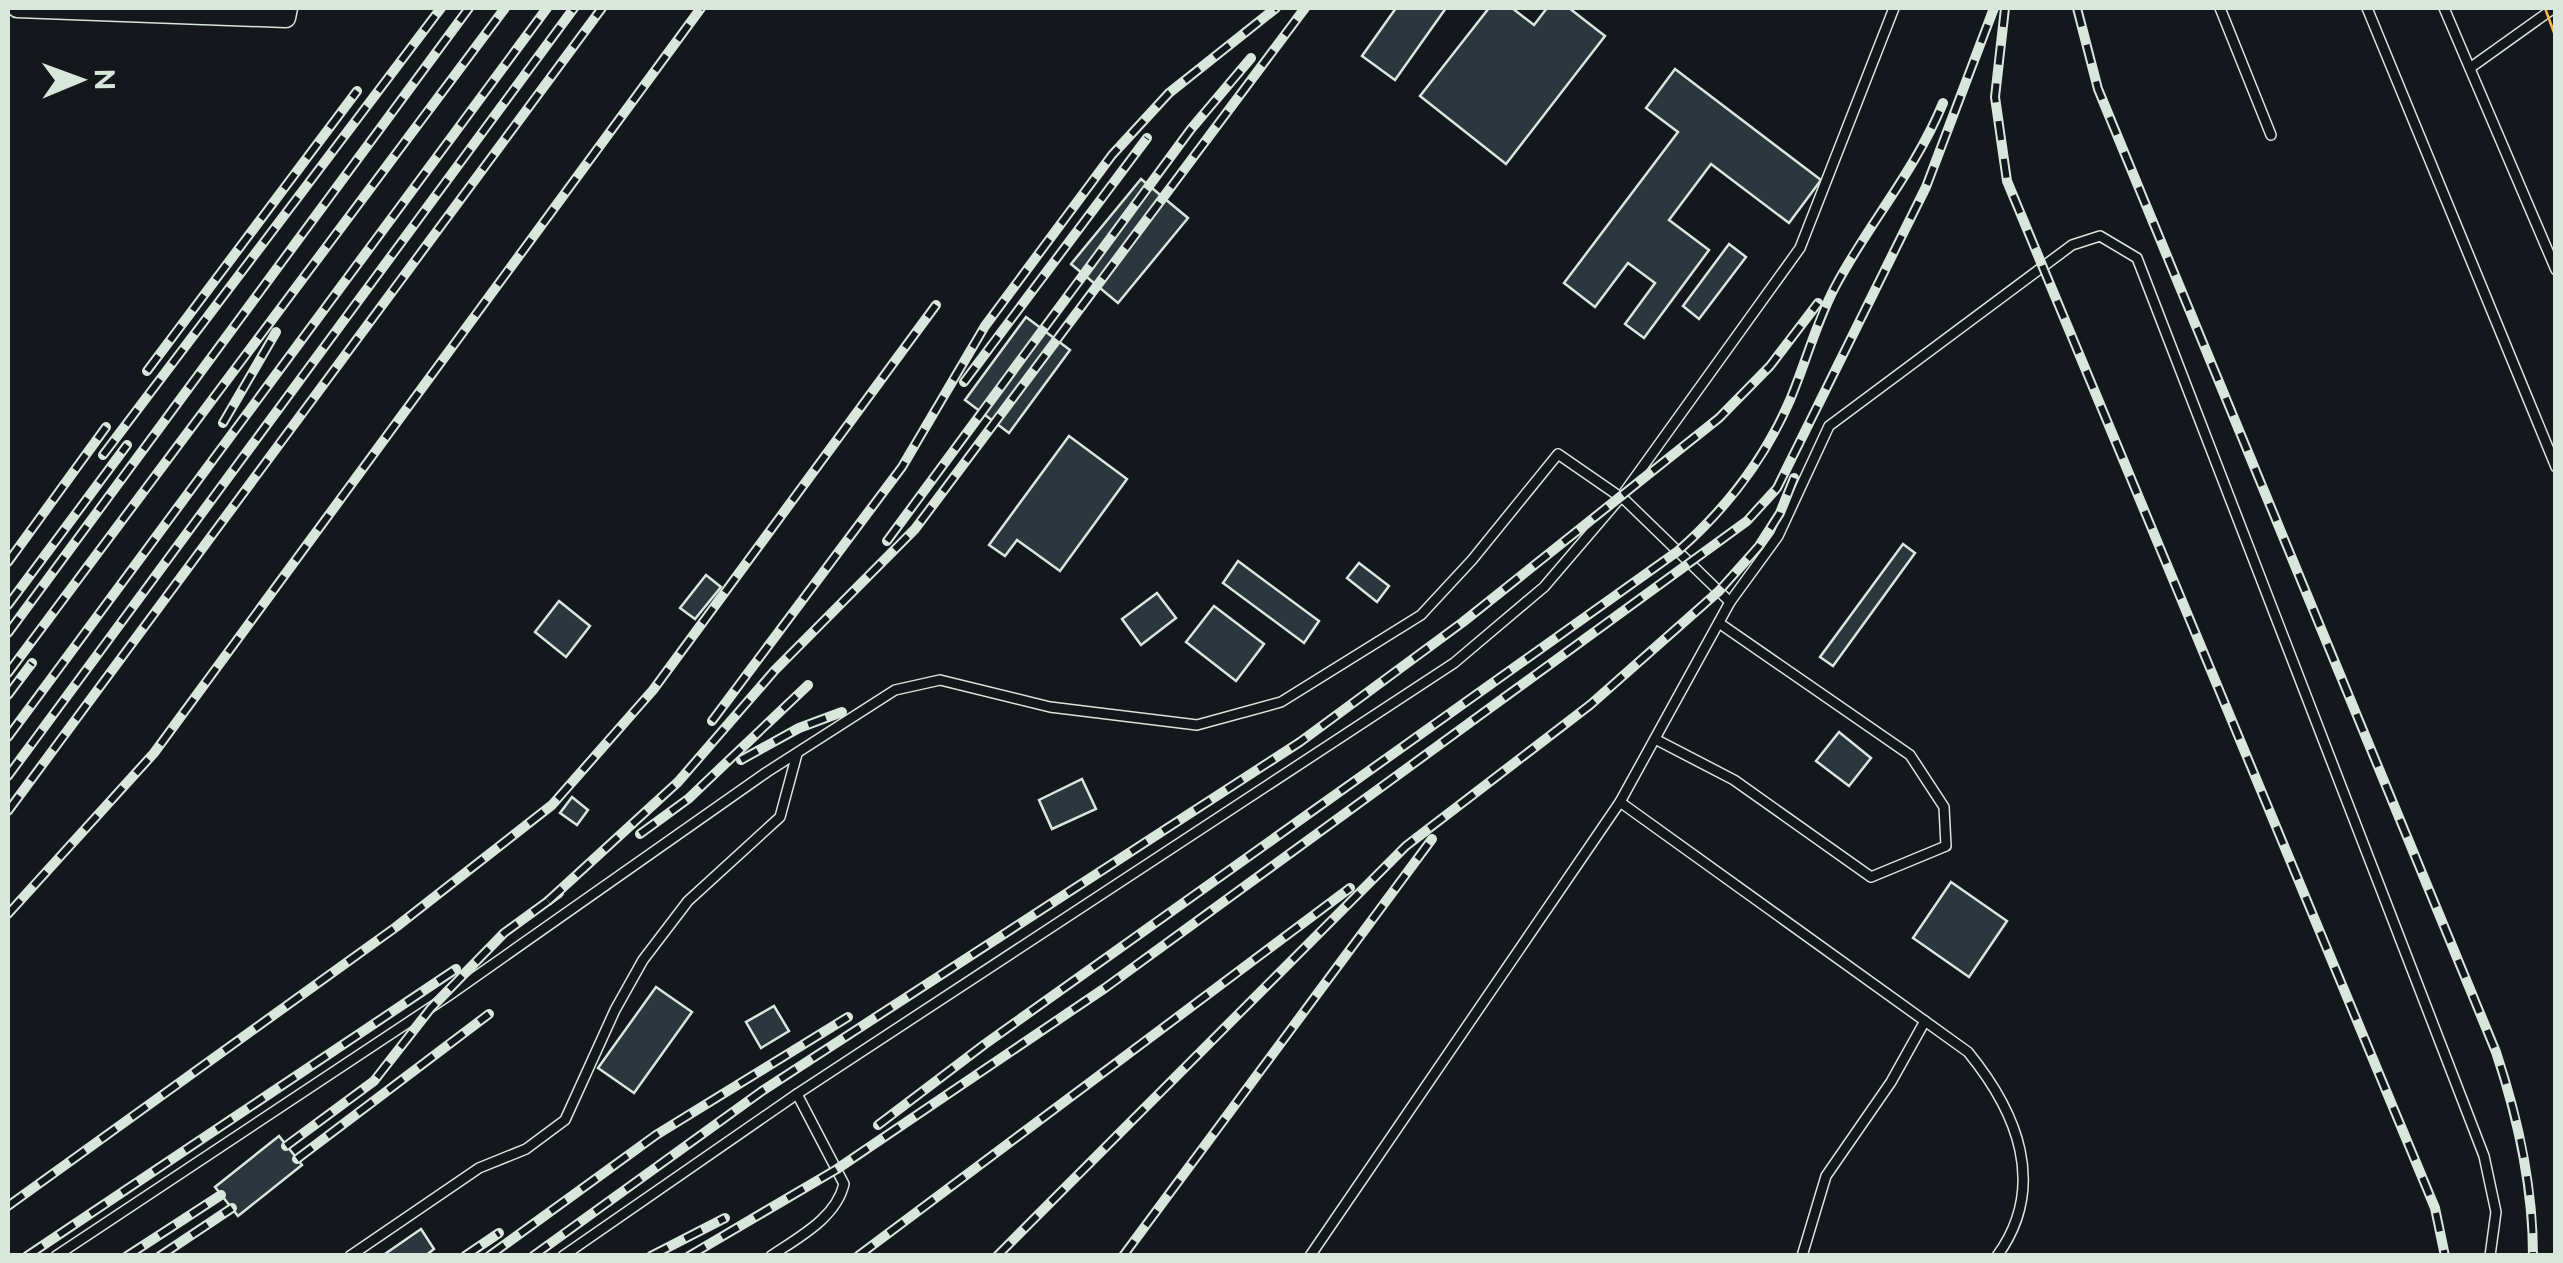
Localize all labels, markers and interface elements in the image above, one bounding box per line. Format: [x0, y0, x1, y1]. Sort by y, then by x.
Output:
north arrow [30, 30, 130, 130]
text: N [88, 69, 121, 91]

